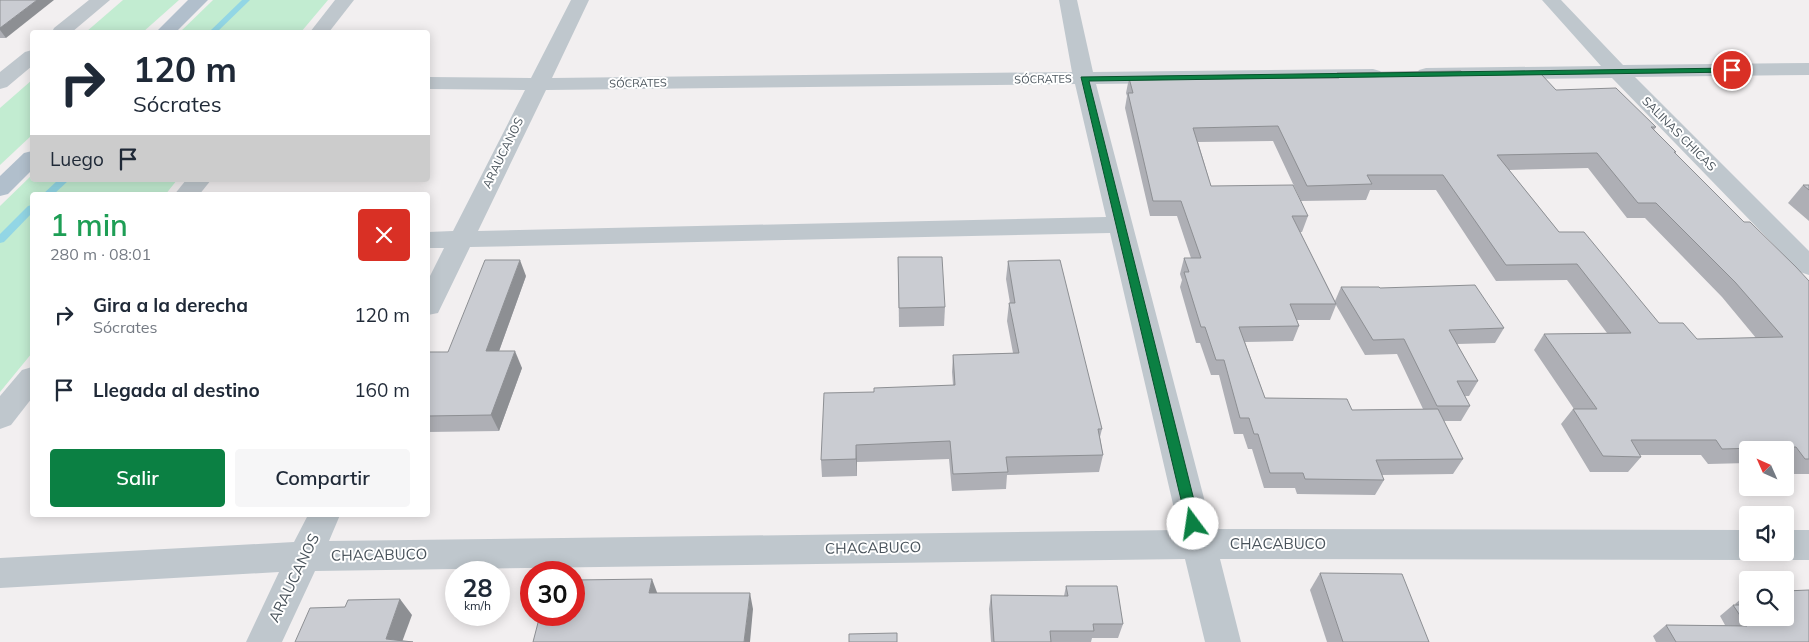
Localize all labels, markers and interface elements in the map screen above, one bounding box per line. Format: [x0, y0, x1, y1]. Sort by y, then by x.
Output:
text: 120 m [133, 47, 237, 91]
pin [1711, 49, 1753, 91]
icon: right [50, 50, 115, 115]
icon: arrive [1718, 56, 1746, 84]
street label: SÓCRATES [1014, 71, 1072, 87]
street label: SÓCRATES [609, 75, 667, 91]
text: Sócrates [133, 90, 222, 118]
street label: SALINAS CHICAS [1639, 93, 1720, 174]
street label: ARAUCANOS [479, 115, 526, 191]
icon: arrive [114, 145, 142, 173]
text: Luego [50, 147, 104, 171]
text: 1 min [50, 206, 128, 244]
button: close [358, 209, 410, 261]
text: 280 m · 08:01 [50, 244, 151, 264]
text: Gira a la derecha [93, 293, 248, 317]
icon: right [50, 301, 78, 329]
text: 120 m [354, 303, 410, 327]
text: Sócrates [93, 317, 158, 337]
icon: arrive [50, 376, 78, 404]
text: Llegada al destino [93, 378, 260, 402]
text: 160 m [354, 378, 410, 402]
north arrow [1739, 441, 1794, 496]
map controls [1739, 441, 1794, 626]
button: Salir [50, 449, 225, 507]
button: Compartir [235, 449, 410, 507]
position arrow [1166, 497, 1218, 549]
button: sound [1739, 506, 1794, 561]
street label: ARAUCANOS [264, 530, 323, 625]
street label: CHACABUCO [1230, 534, 1326, 553]
street label: CHACABUCO [825, 537, 921, 558]
street label: CHACABUCO [331, 544, 427, 565]
speed limit sign: 30 [520, 561, 585, 626]
button: search [1739, 571, 1794, 626]
text: 28 [462, 572, 493, 603]
text: km/h [464, 598, 491, 613]

